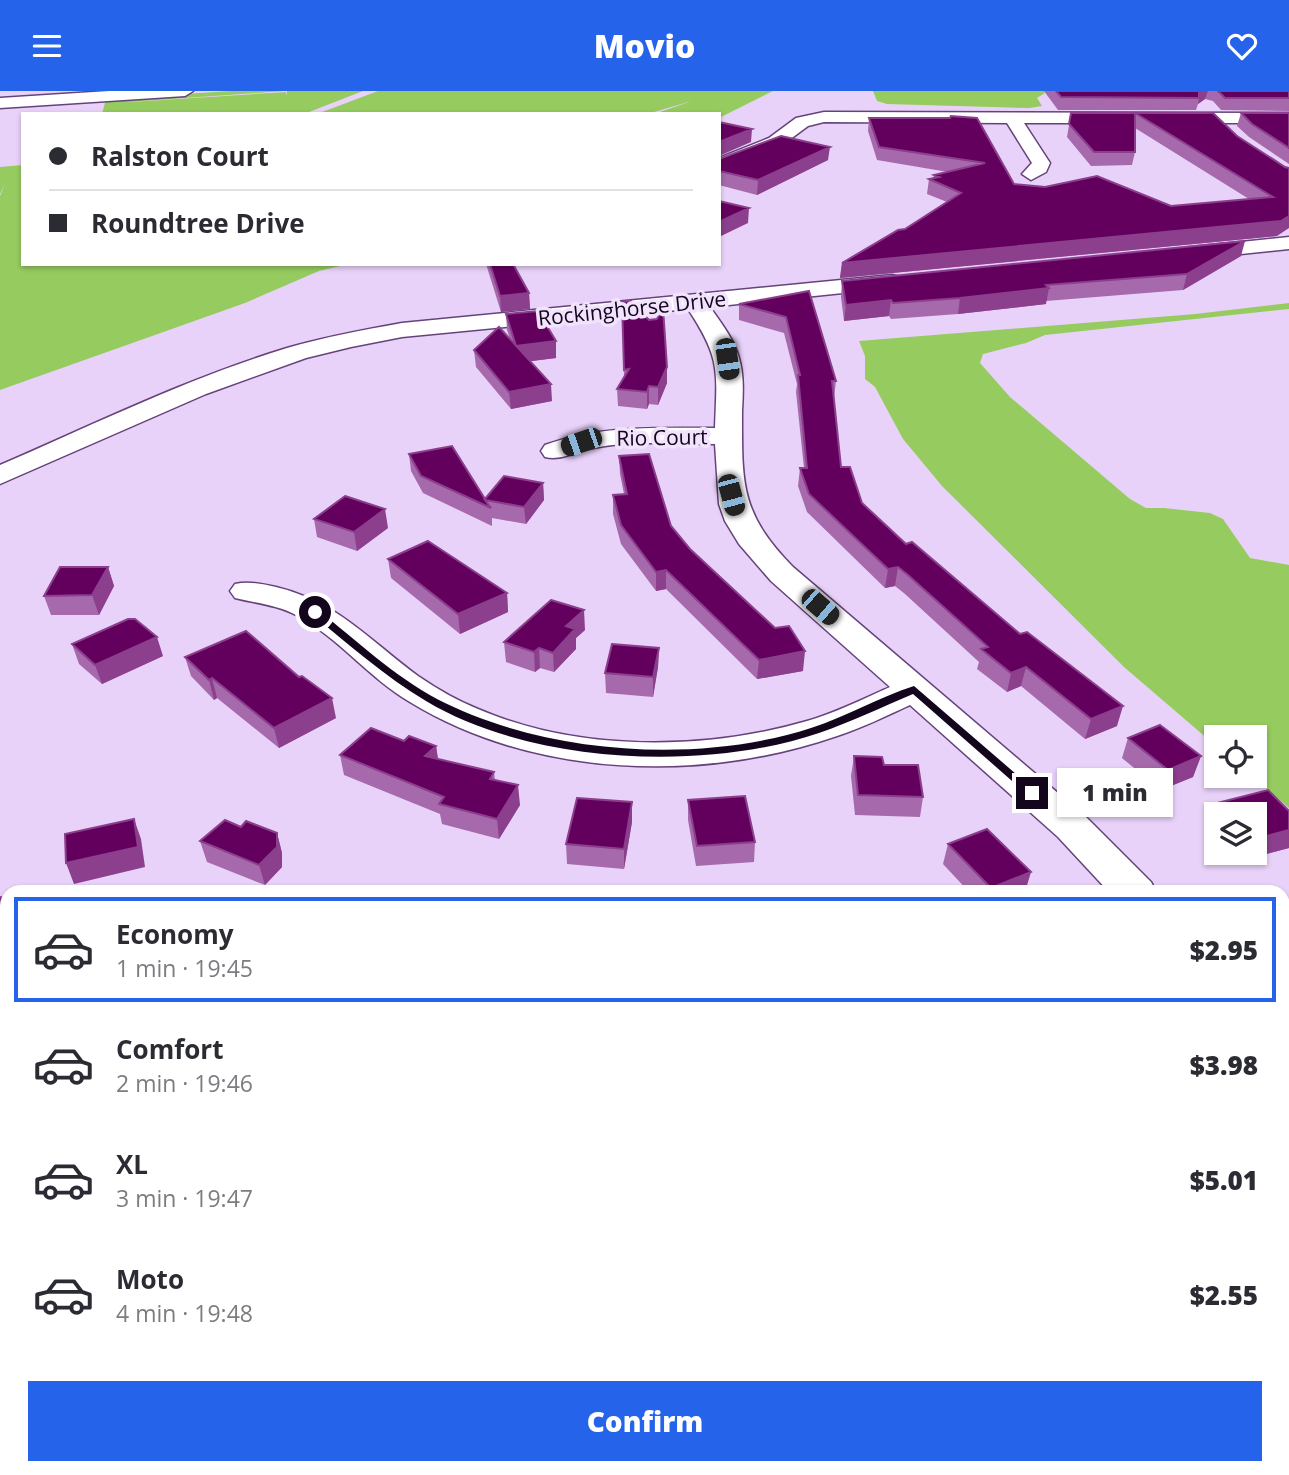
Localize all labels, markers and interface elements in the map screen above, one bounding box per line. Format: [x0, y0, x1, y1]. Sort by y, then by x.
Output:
text: Movio [594, 24, 695, 67]
icon: menu [28, 27, 66, 65]
icon: heart [1223, 27, 1261, 65]
text: Ralston Court [91, 138, 269, 174]
text: Roundtree Drive [91, 205, 305, 241]
street label: Rockinghorse Drive [537, 284, 727, 332]
car [714, 337, 741, 381]
street label: Rio Court [616, 422, 708, 452]
car [558, 425, 605, 459]
car [716, 472, 747, 518]
car [798, 585, 843, 629]
route start [299, 596, 331, 628]
map controls [1204, 725, 1267, 865]
button: locate [1204, 725, 1267, 788]
callout: 1 min [1056, 769, 1172, 817]
text: 1 min [1082, 776, 1148, 808]
route end [1016, 777, 1048, 809]
button: layers [1204, 802, 1267, 865]
text: Economy [116, 916, 234, 952]
icon: car [32, 918, 95, 981]
text: $2.95 [1190, 932, 1258, 968]
text: 1 min · 19:45 [116, 952, 253, 984]
text: Comfort [116, 1031, 223, 1067]
icon: car [32, 1033, 95, 1096]
text: $3.98 [1190, 1047, 1258, 1083]
text: 2 min · 19:46 [116, 1067, 253, 1099]
text: XL [116, 1146, 148, 1182]
icon: car [32, 1148, 95, 1211]
text: $5.01 [1190, 1162, 1258, 1198]
text: 3 min · 19:47 [116, 1182, 253, 1214]
text: Moto [116, 1261, 184, 1297]
icon: car [32, 1263, 95, 1326]
text: $2.55 [1190, 1277, 1258, 1313]
text: 4 min · 19:48 [116, 1297, 253, 1329]
button: Confirm [28, 1381, 1262, 1461]

